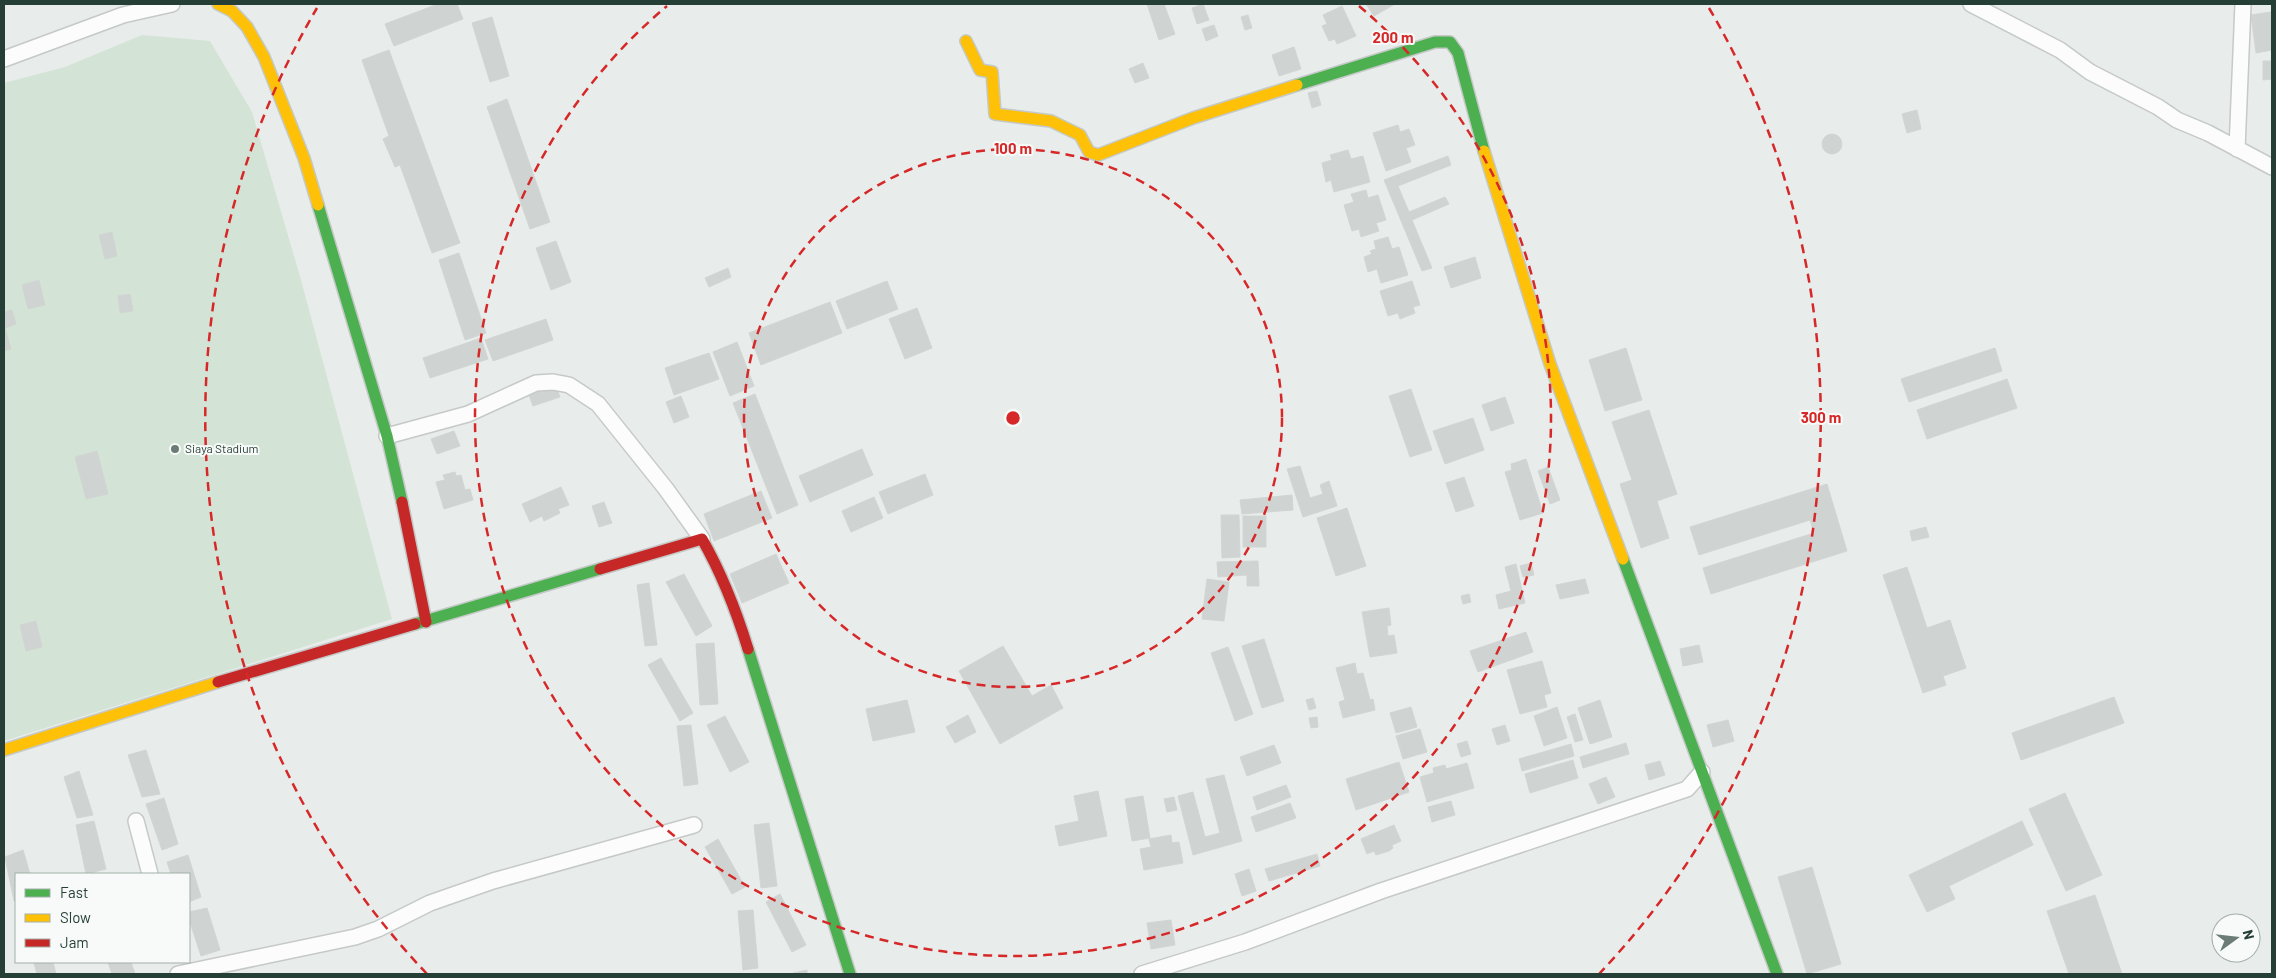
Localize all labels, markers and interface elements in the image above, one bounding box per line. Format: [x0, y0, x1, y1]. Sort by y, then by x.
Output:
text: 200 m [1372, 28, 1414, 46]
text: 100 m [994, 139, 1032, 157]
text: 300 m [1801, 408, 1841, 426]
centre of rings [1004, 409, 1022, 427]
place label: Siaya Stadium [185, 441, 259, 455]
marker: Siaya Stadium [169, 443, 181, 455]
legend [15, 873, 190, 963]
text: Fast [60, 883, 88, 901]
text: Slow [60, 908, 91, 926]
north arrow [2211, 913, 2261, 963]
text: N [2240, 928, 2258, 941]
text: Jam [60, 933, 89, 951]

